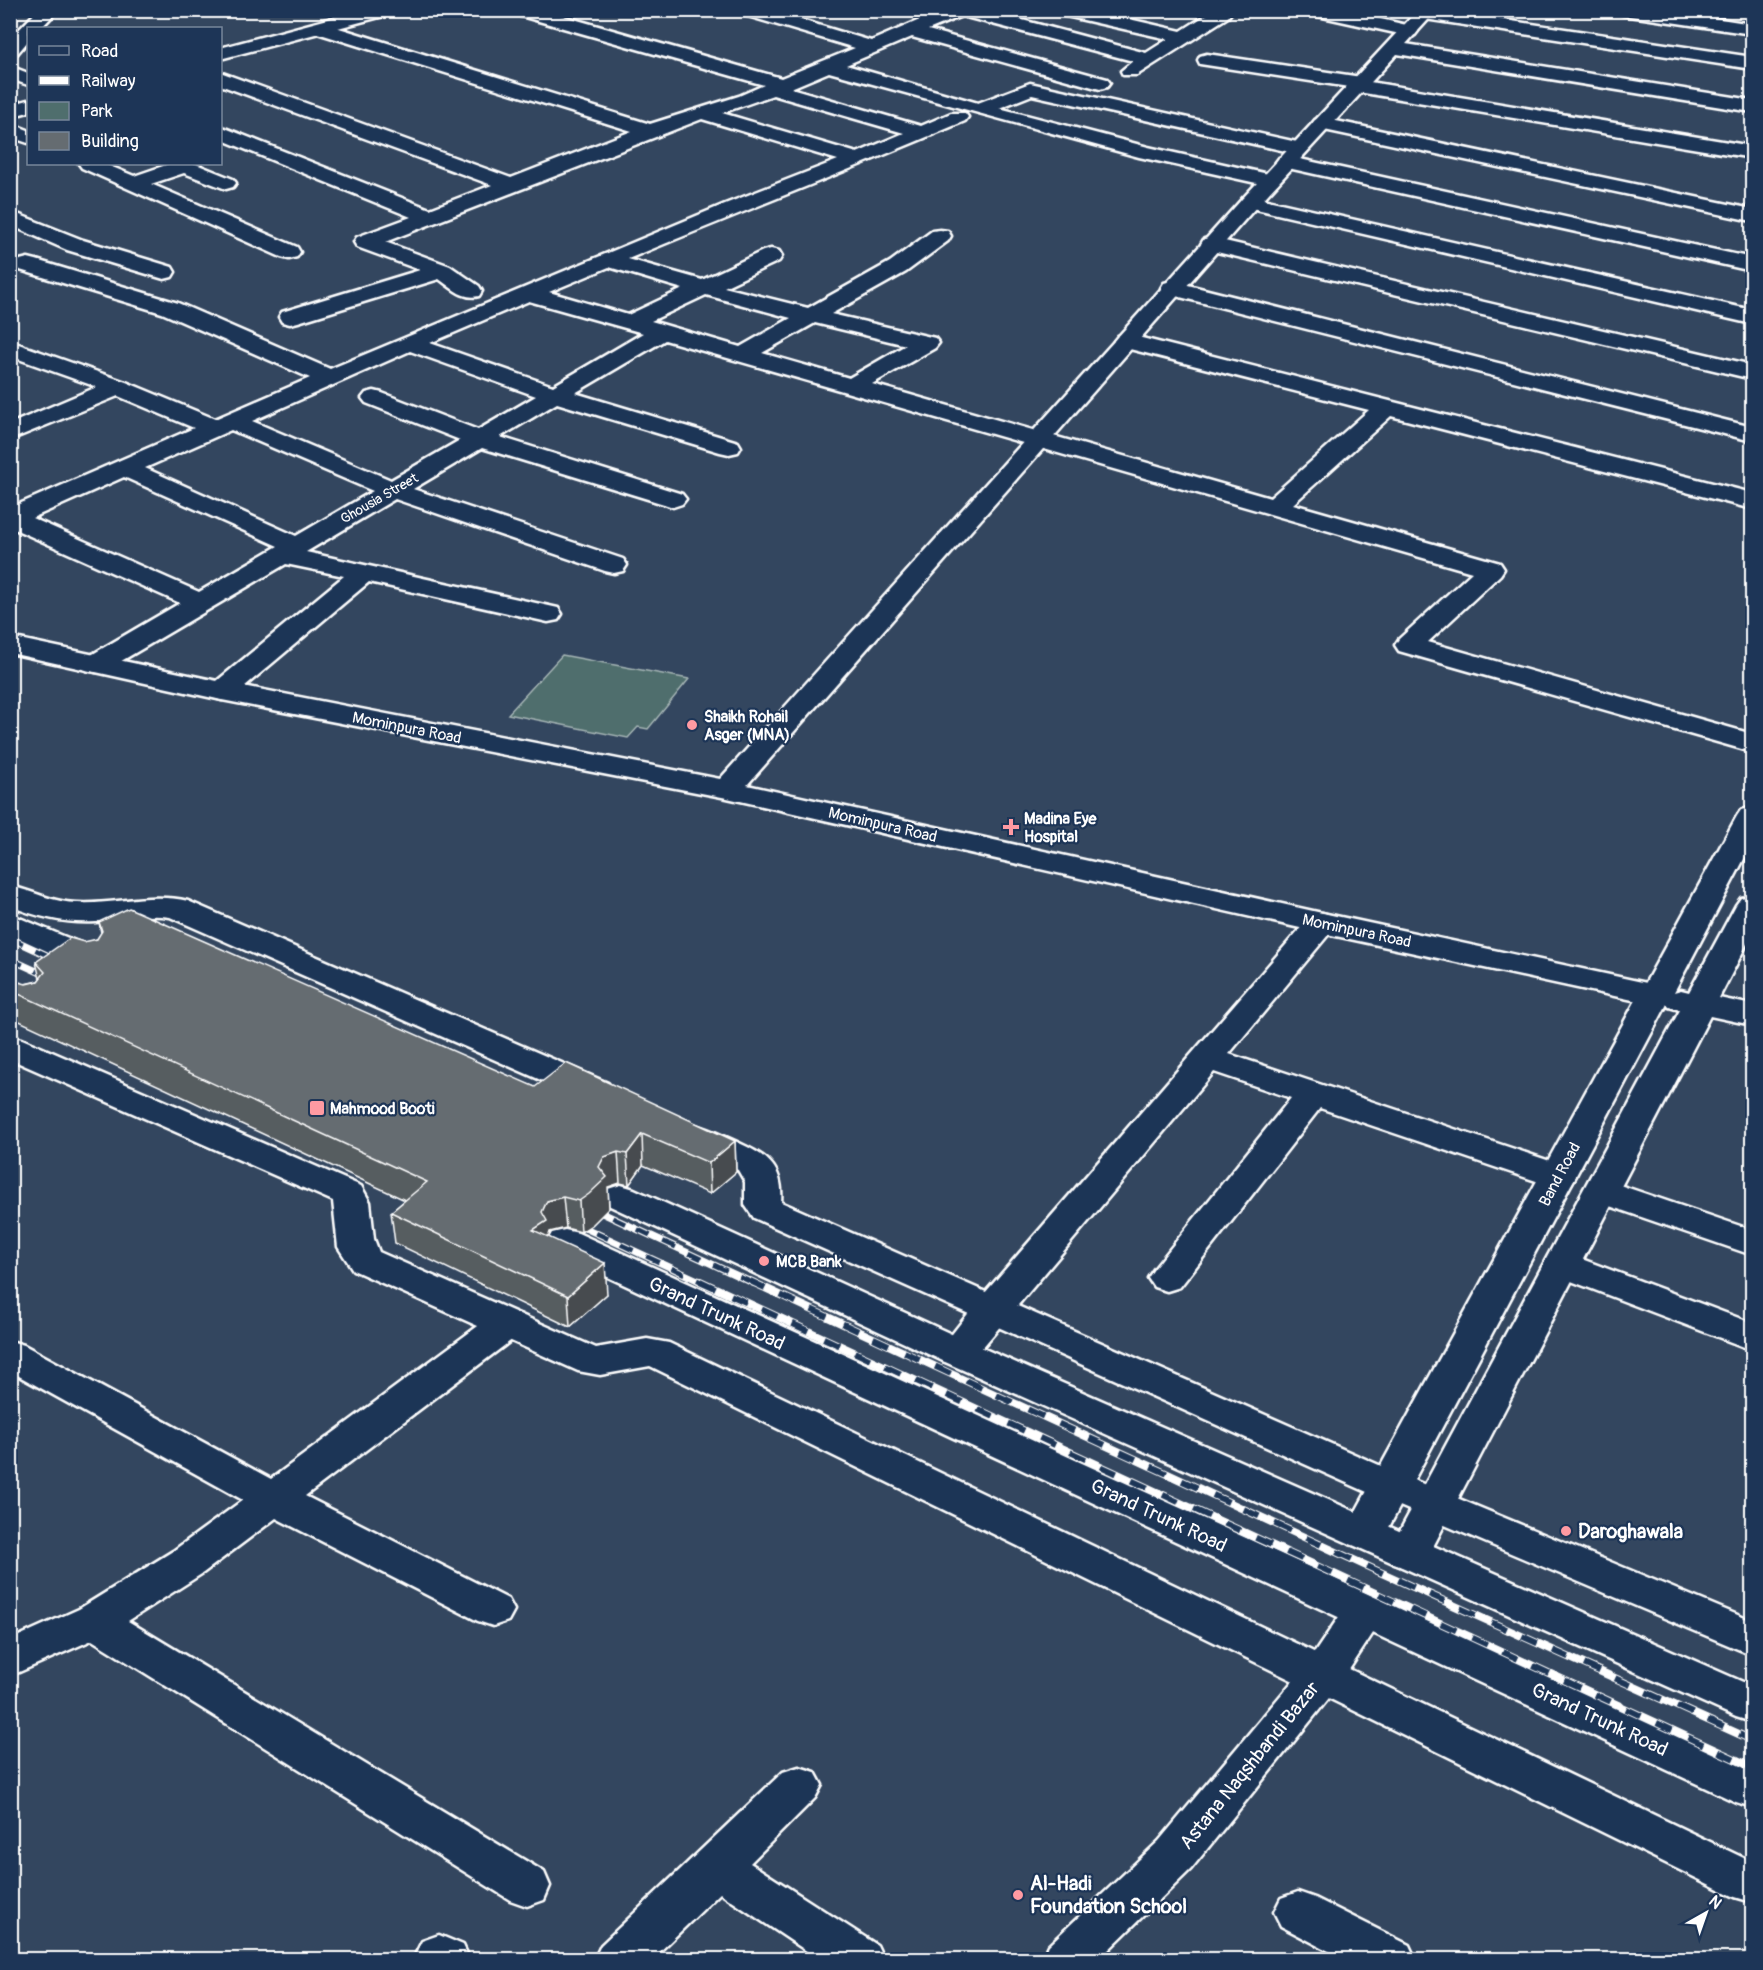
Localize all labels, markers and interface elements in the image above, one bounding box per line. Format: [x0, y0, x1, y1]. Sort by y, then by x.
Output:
legend [27, 27, 222, 165]
text: Road [81, 40, 118, 63]
text: Railway [81, 70, 136, 93]
text: Park [81, 100, 113, 123]
text: Building [81, 130, 139, 153]
street label: Ghousia Street [337, 469, 421, 527]
place label: Shaikh Rohail Asger (MNA) [704, 707, 790, 745]
street label: Mominpura Road [350, 708, 463, 748]
marker: Shaikh Rohail Asger (MNA) [685, 718, 699, 732]
street label: Mominpura Road [826, 803, 939, 847]
place label: Madina Eye Hospital [1024, 809, 1097, 847]
marker: Madina Eye Hospital [1002, 818, 1020, 836]
street label: Mominpura Road [1300, 910, 1413, 952]
marker: Mahmood Booti [308, 1099, 326, 1117]
place label: Mahmood Booti [330, 1099, 435, 1119]
street label: Band Road [1535, 1139, 1585, 1210]
place label: MCB Bank [776, 1252, 842, 1272]
marker: MCB Bank [757, 1254, 771, 1268]
street label: Grand Trunk Road [645, 1271, 789, 1356]
street label: Grand Trunk Road [1087, 1473, 1231, 1558]
place label: Daroghawala [1578, 1519, 1683, 1544]
marker: Daroghawala [1559, 1524, 1573, 1538]
street label: Astana Naqshbandi Bazar [1174, 1676, 1325, 1854]
street label: Grand Trunk Road [1528, 1677, 1672, 1762]
place label: Al-Hadi Foundation School [1030, 1871, 1187, 1919]
north arrow [1676, 1883, 1736, 1943]
marker: Al-Hadi Foundation School [1011, 1888, 1025, 1902]
text: N [1704, 1891, 1726, 1914]

